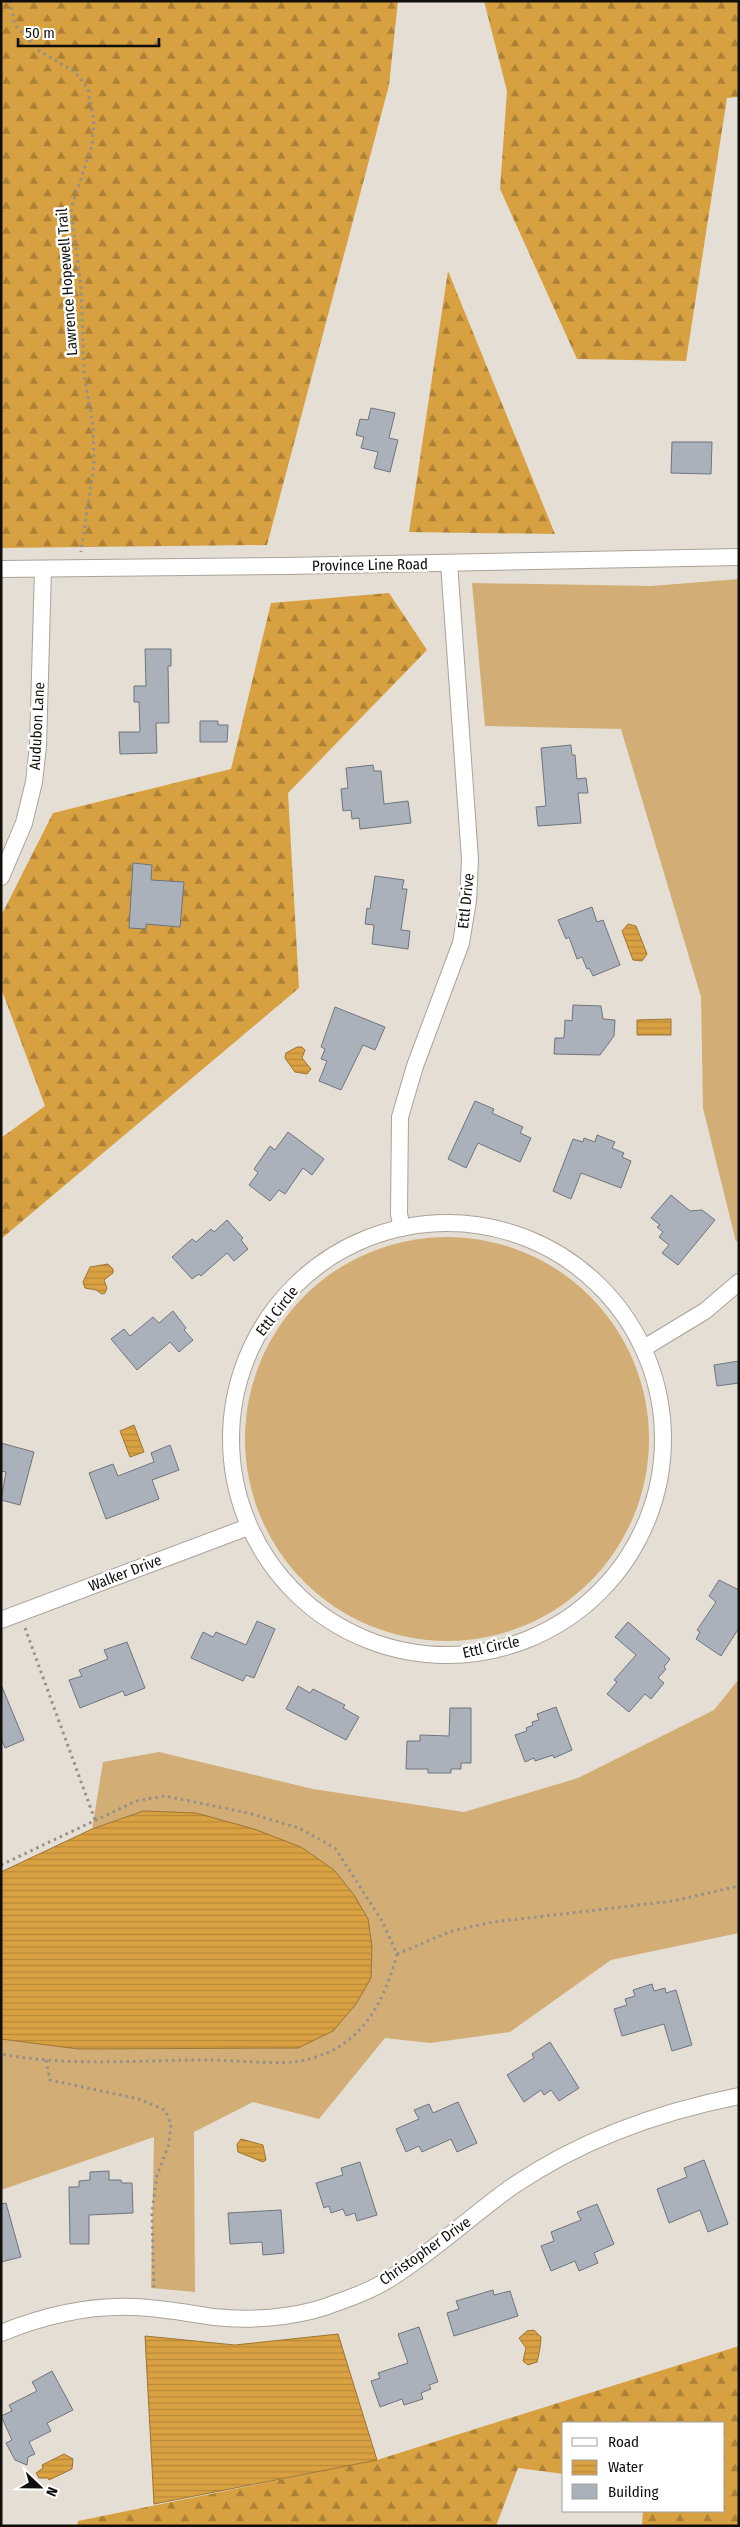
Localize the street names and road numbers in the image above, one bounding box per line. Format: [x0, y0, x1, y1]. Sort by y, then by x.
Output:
street label: Lawrence Hopewell Trail [53, 207, 81, 357]
street label: Province Line Road [312, 555, 428, 575]
street label: Audubon Lane [26, 682, 48, 770]
street label: Ettl Drive [454, 872, 478, 930]
street label: Ettl Circle [252, 1283, 302, 1339]
street label: Walker Drive [86, 1551, 164, 1595]
street label: Ettl Circle [461, 1632, 521, 1662]
street label: Christopher Drive [376, 2213, 474, 2289]

